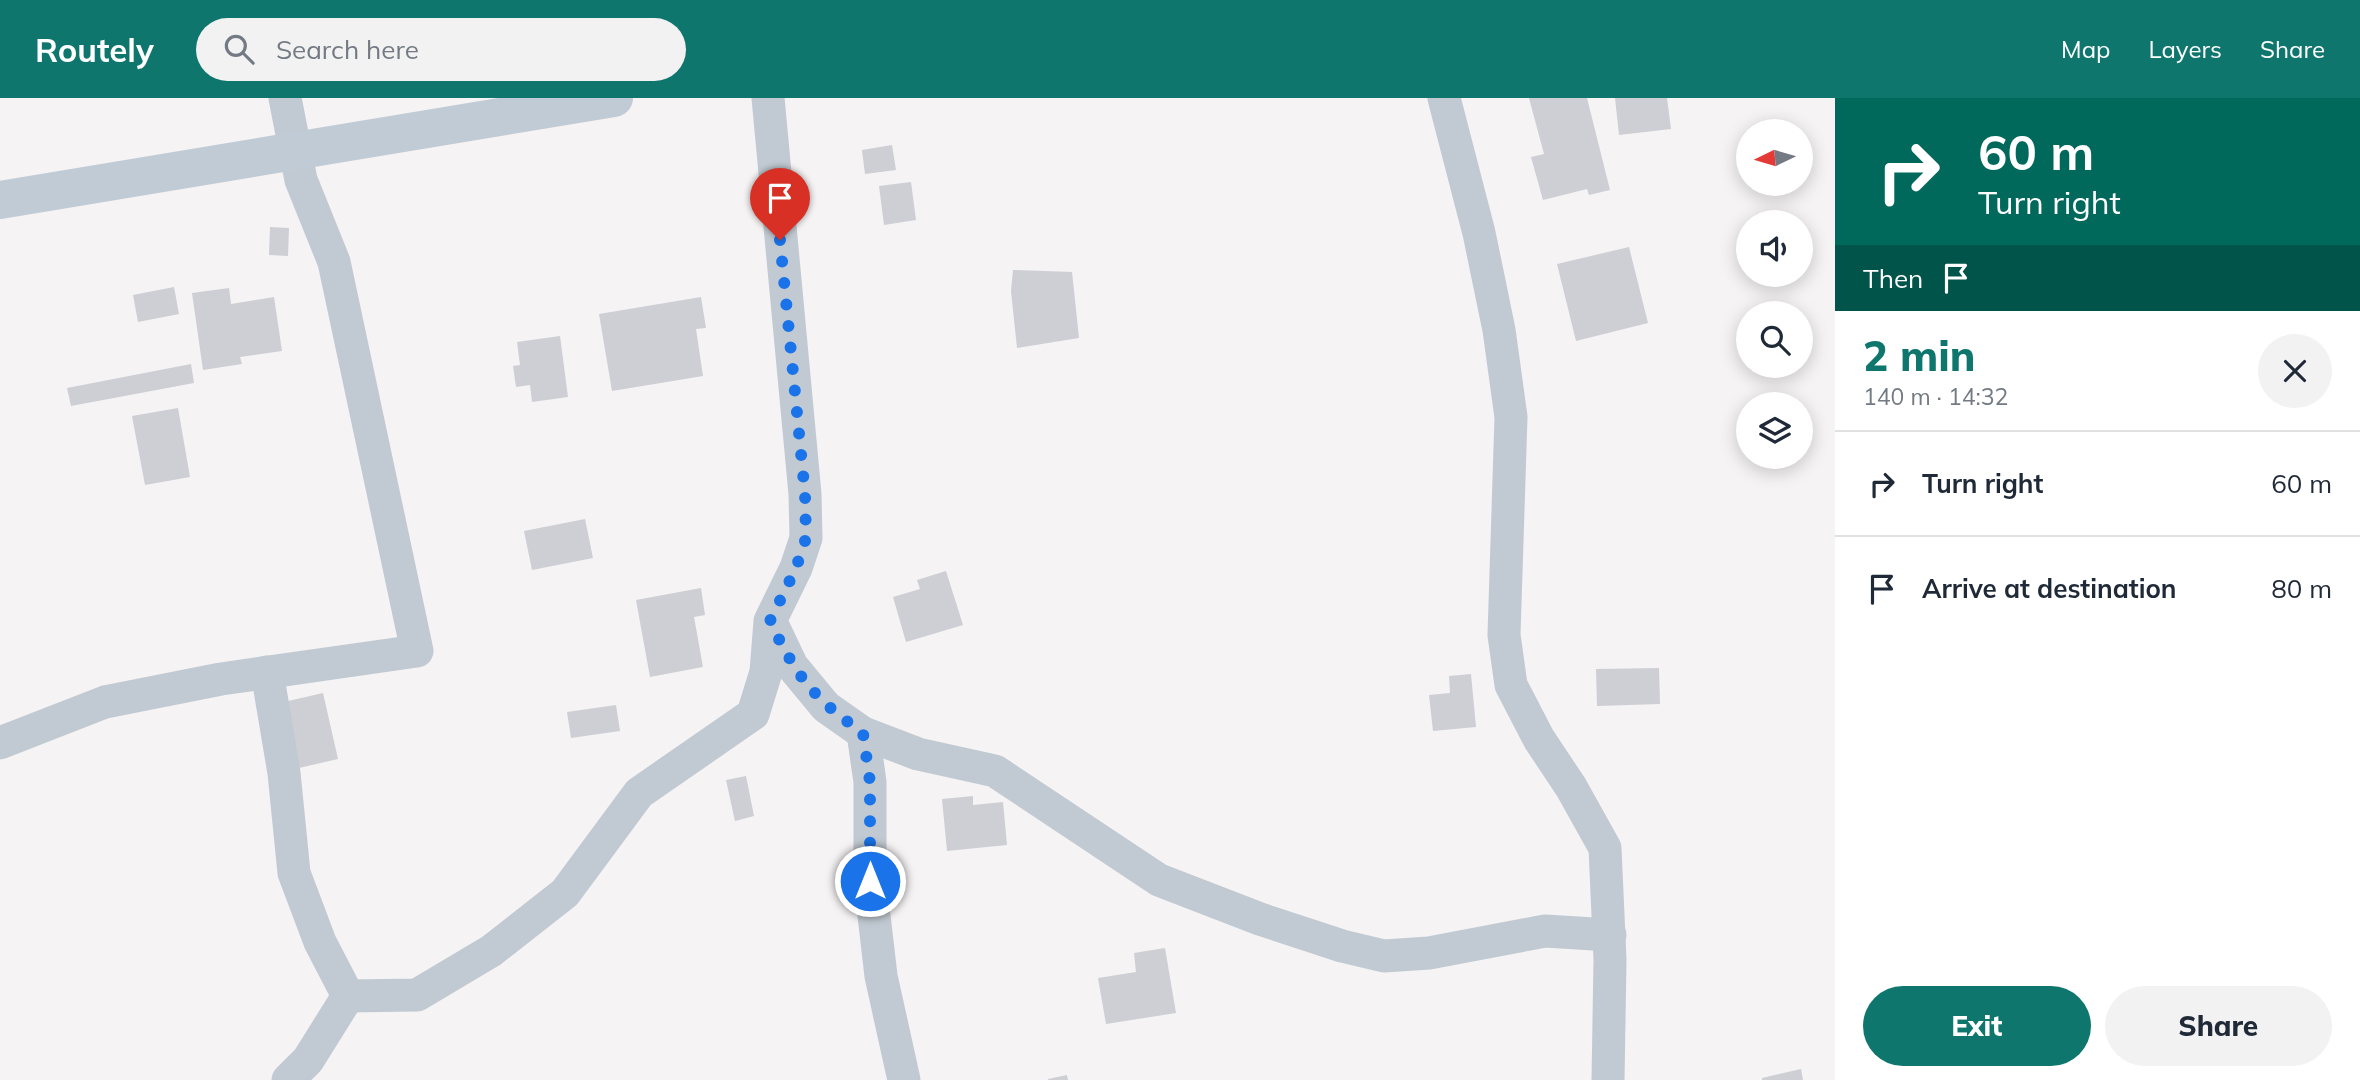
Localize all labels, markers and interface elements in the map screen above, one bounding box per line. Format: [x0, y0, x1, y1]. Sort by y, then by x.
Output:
search box [196, 18, 686, 81]
text: Routely [35, 29, 154, 70]
icon: search [220, 30, 258, 68]
text: Search here [276, 33, 419, 66]
text: Map [2061, 34, 2110, 64]
text: Layers [2148, 34, 2222, 64]
text: Share [2260, 34, 2325, 64]
north arrow [1736, 119, 1813, 196]
map controls [1736, 119, 1813, 469]
text: 60 m [1978, 121, 2094, 182]
icon: right [1863, 126, 1954, 217]
pin [750, 168, 810, 240]
icon: arrive [761, 179, 799, 217]
text: Turn right [1978, 182, 2121, 222]
button: sound [1736, 210, 1813, 287]
icon: arrive [1937, 259, 1975, 297]
text: Then [1863, 262, 1923, 295]
button: search [1736, 301, 1813, 378]
text: 2 min [1863, 329, 1976, 382]
button: close [2258, 334, 2332, 408]
text: 140 m · 14:32 [1863, 382, 2008, 411]
button: layers [1736, 392, 1813, 469]
icon: right [1863, 465, 1901, 503]
text: Turn right [1922, 467, 2043, 500]
text: 60 m [2271, 467, 2332, 500]
icon: arrive [1863, 570, 1901, 608]
text: Arrive at destination [1922, 572, 2177, 605]
text: 80 m [2271, 572, 2332, 605]
position arrow [833, 844, 907, 918]
button: Exit [1863, 986, 2091, 1066]
button: Share [2105, 986, 2332, 1066]

